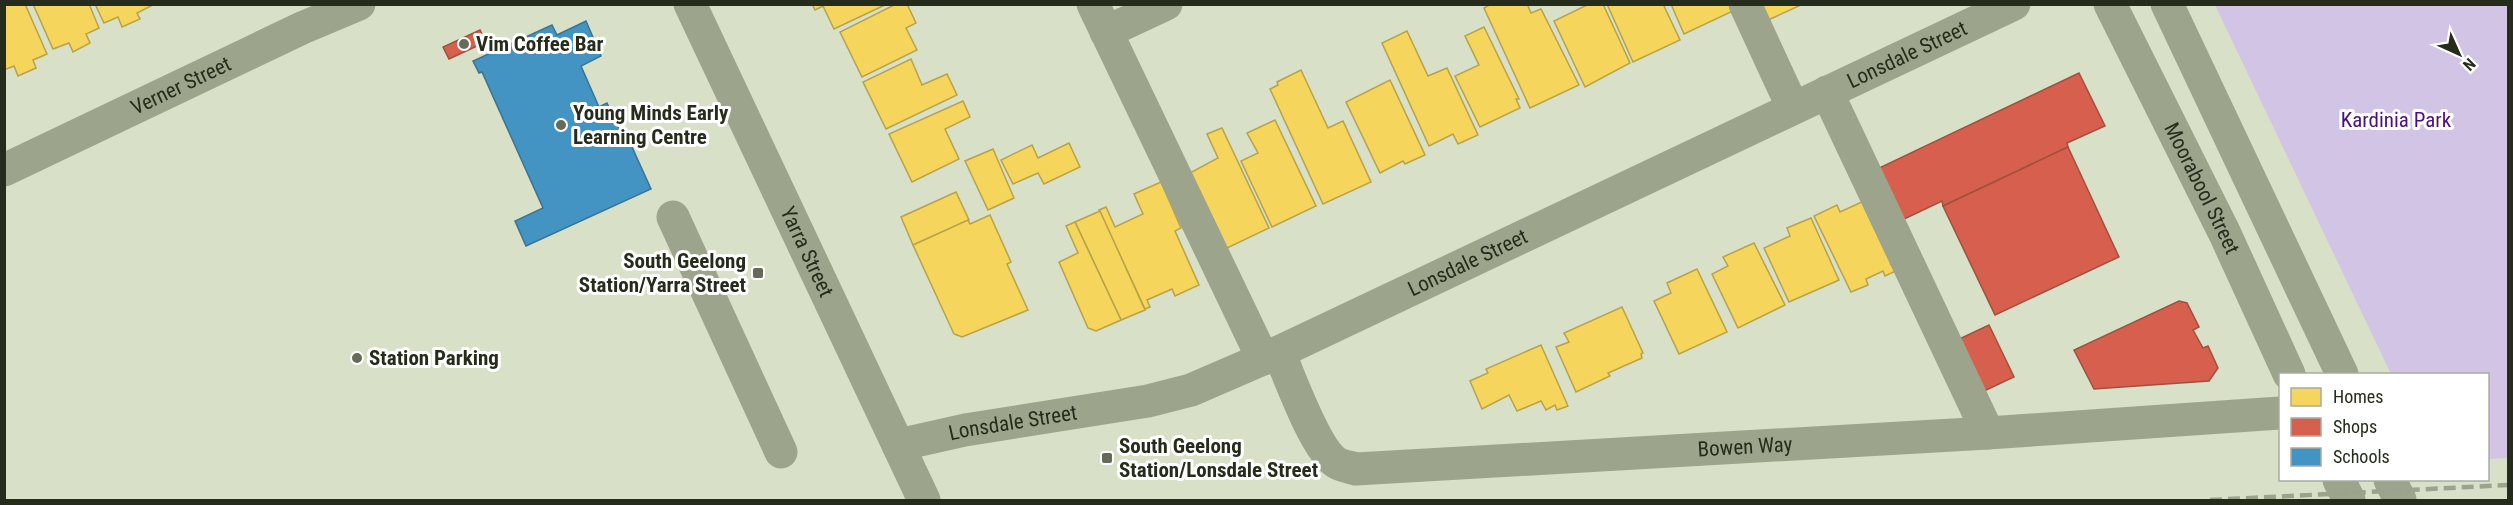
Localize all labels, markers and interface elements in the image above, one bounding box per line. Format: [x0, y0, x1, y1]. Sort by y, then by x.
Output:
street label: Lonsdale Street [1843, 16, 1971, 93]
north arrow [2429, 24, 2489, 84]
place label: Vim Coffee Bar [476, 32, 603, 56]
marker: Vim Coffee Bar [457, 37, 471, 51]
street label: Verner Street [127, 52, 235, 120]
text: N [2459, 54, 2479, 74]
place label: Young Minds Early Learning Centre [573, 101, 729, 149]
park label: Kardinia Park [2341, 108, 2452, 132]
marker: Young Minds Early Learning Centre [554, 118, 568, 132]
street label: Moorabool Street [2159, 119, 2244, 258]
street label: Yarra Street [775, 203, 838, 301]
street label: Lonsdale Street [1404, 224, 1531, 301]
place label: South Geelong Station/Yarra Street [579, 249, 746, 297]
marker: South Geelong Station/Yarra Street [751, 266, 765, 280]
place label: Station Parking [369, 346, 499, 370]
marker: Station Parking [350, 351, 364, 365]
legend [2279, 373, 2489, 481]
text: Homes [2333, 386, 2383, 407]
street label: Lonsdale Street [946, 400, 1079, 445]
text: Shops [2333, 416, 2377, 437]
street label: Bowen Way [1697, 432, 1793, 462]
place label: South Geelong Station/Lonsdale Street [1119, 434, 1318, 482]
text: Schools [2333, 446, 2390, 467]
marker: South Geelong Station/Lonsdale Street [1100, 451, 1114, 465]

